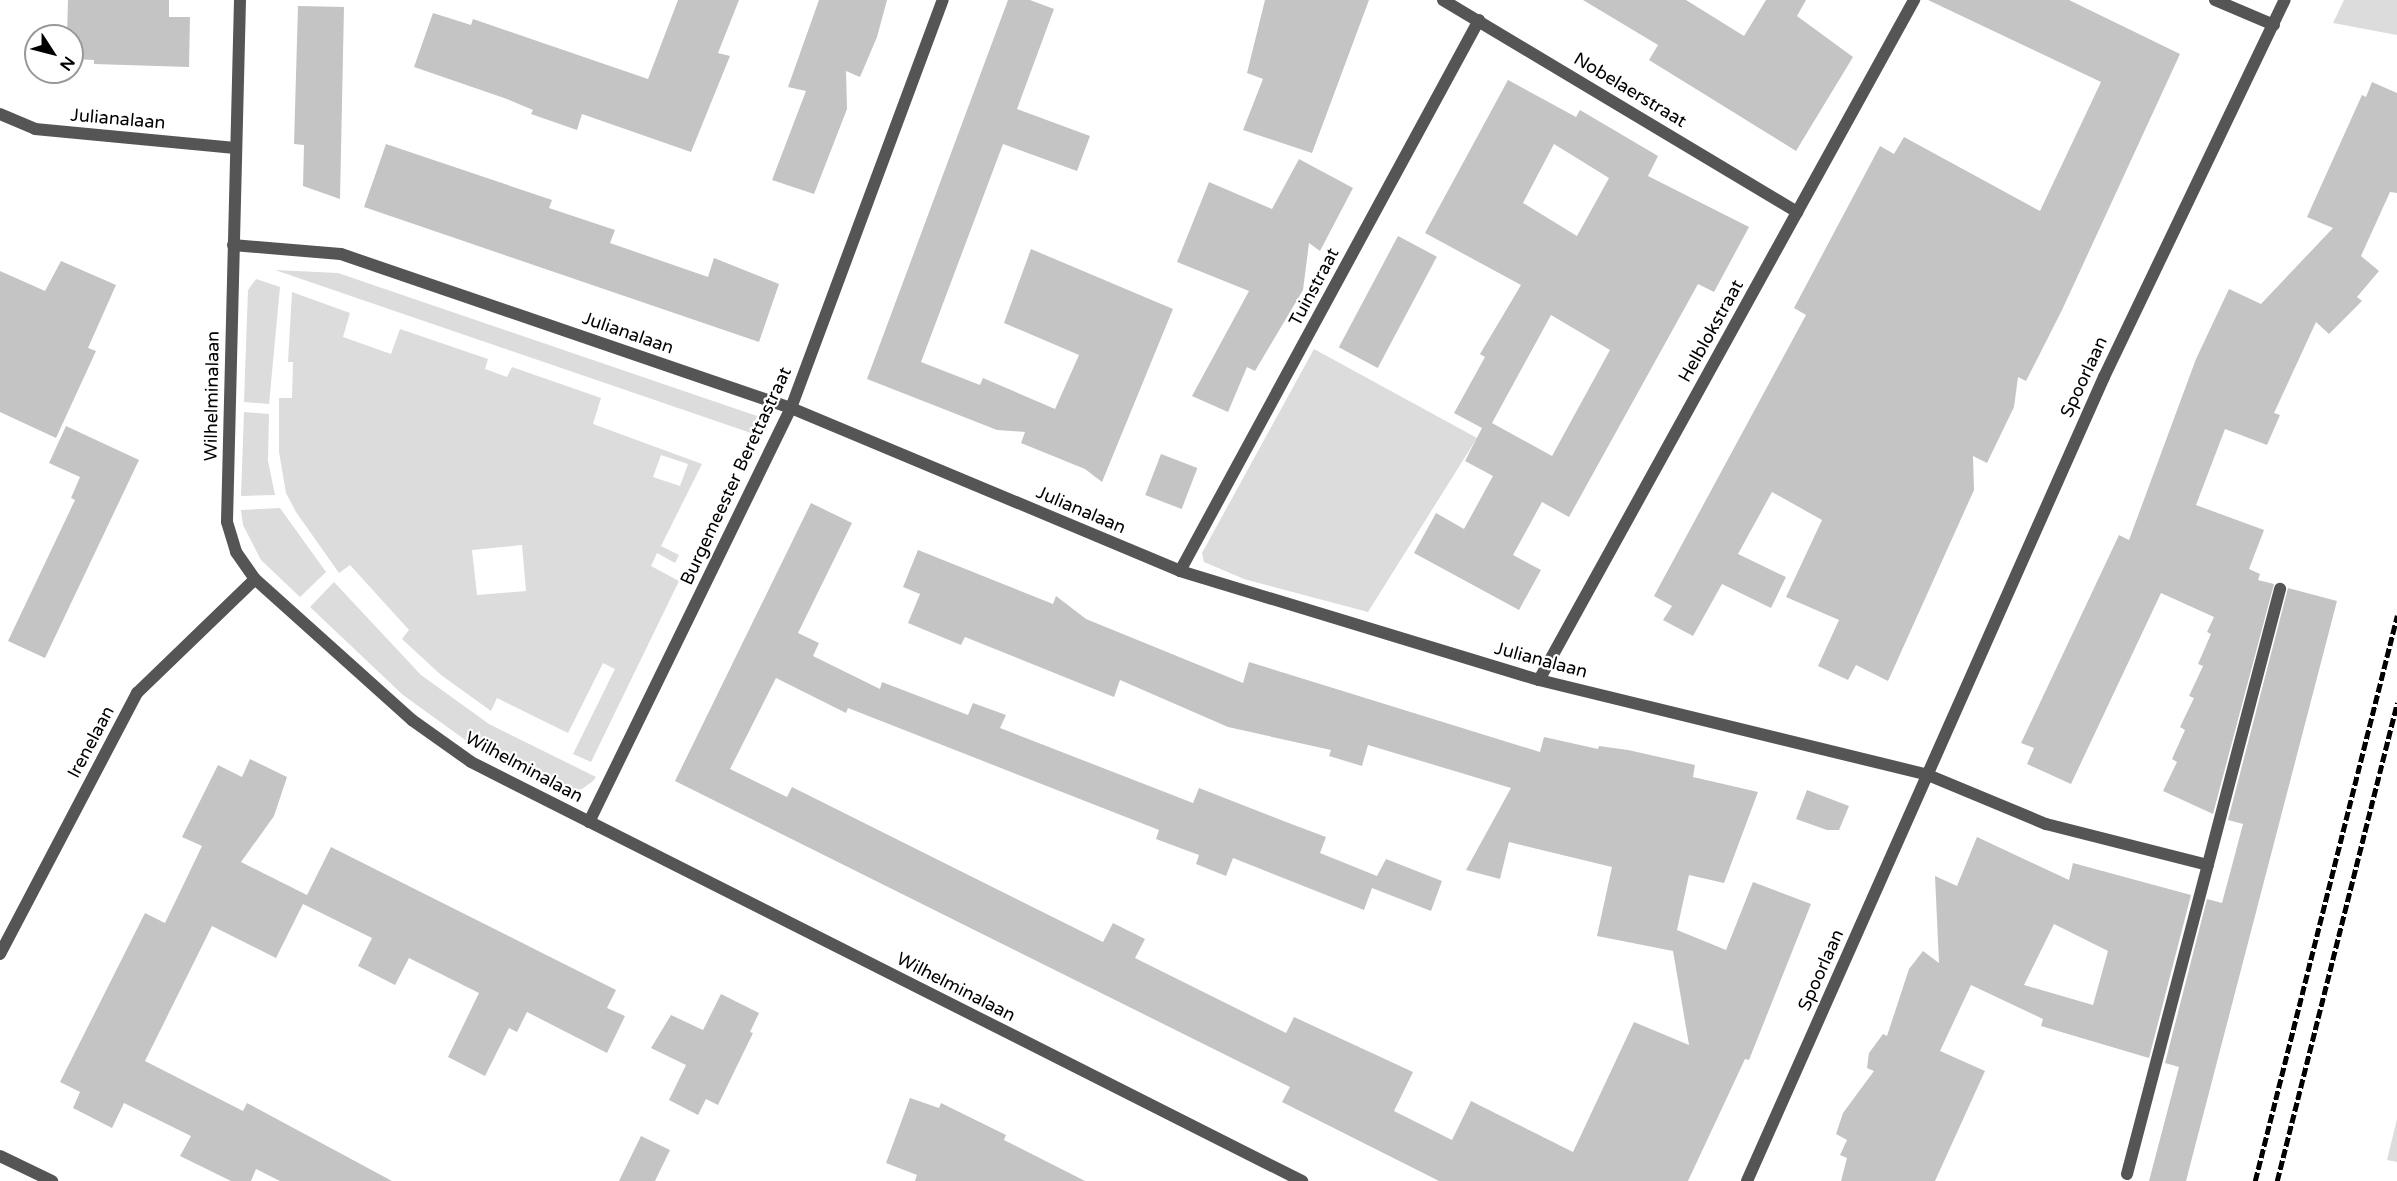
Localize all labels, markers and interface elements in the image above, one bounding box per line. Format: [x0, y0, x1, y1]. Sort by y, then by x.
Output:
north arrow [24, 24, 84, 84]
street label: Nobelaerstraat [1570, 48, 1690, 132]
text: N [55, 52, 79, 74]
street label: Julianalaan [70, 104, 166, 134]
street label: Tuinstraat [1284, 244, 1344, 330]
street label: Helblokstraat [1674, 276, 1748, 386]
street label: Julianalaan [579, 307, 677, 359]
street label: Wilhelminalaan [200, 331, 224, 461]
street label: Spoorlaan [2056, 333, 2112, 421]
street label: Burgemeester Berettastraat [676, 364, 796, 588]
street label: Julianalaan [1033, 481, 1129, 539]
street label: Julianalaan [1492, 637, 1590, 683]
street label: Irenelaan [63, 702, 119, 782]
street label: Wilhelminalaan [461, 727, 587, 807]
street label: Spoorlaan [1793, 926, 1849, 1014]
street label: Wilhelminalaan [893, 948, 1019, 1026]

